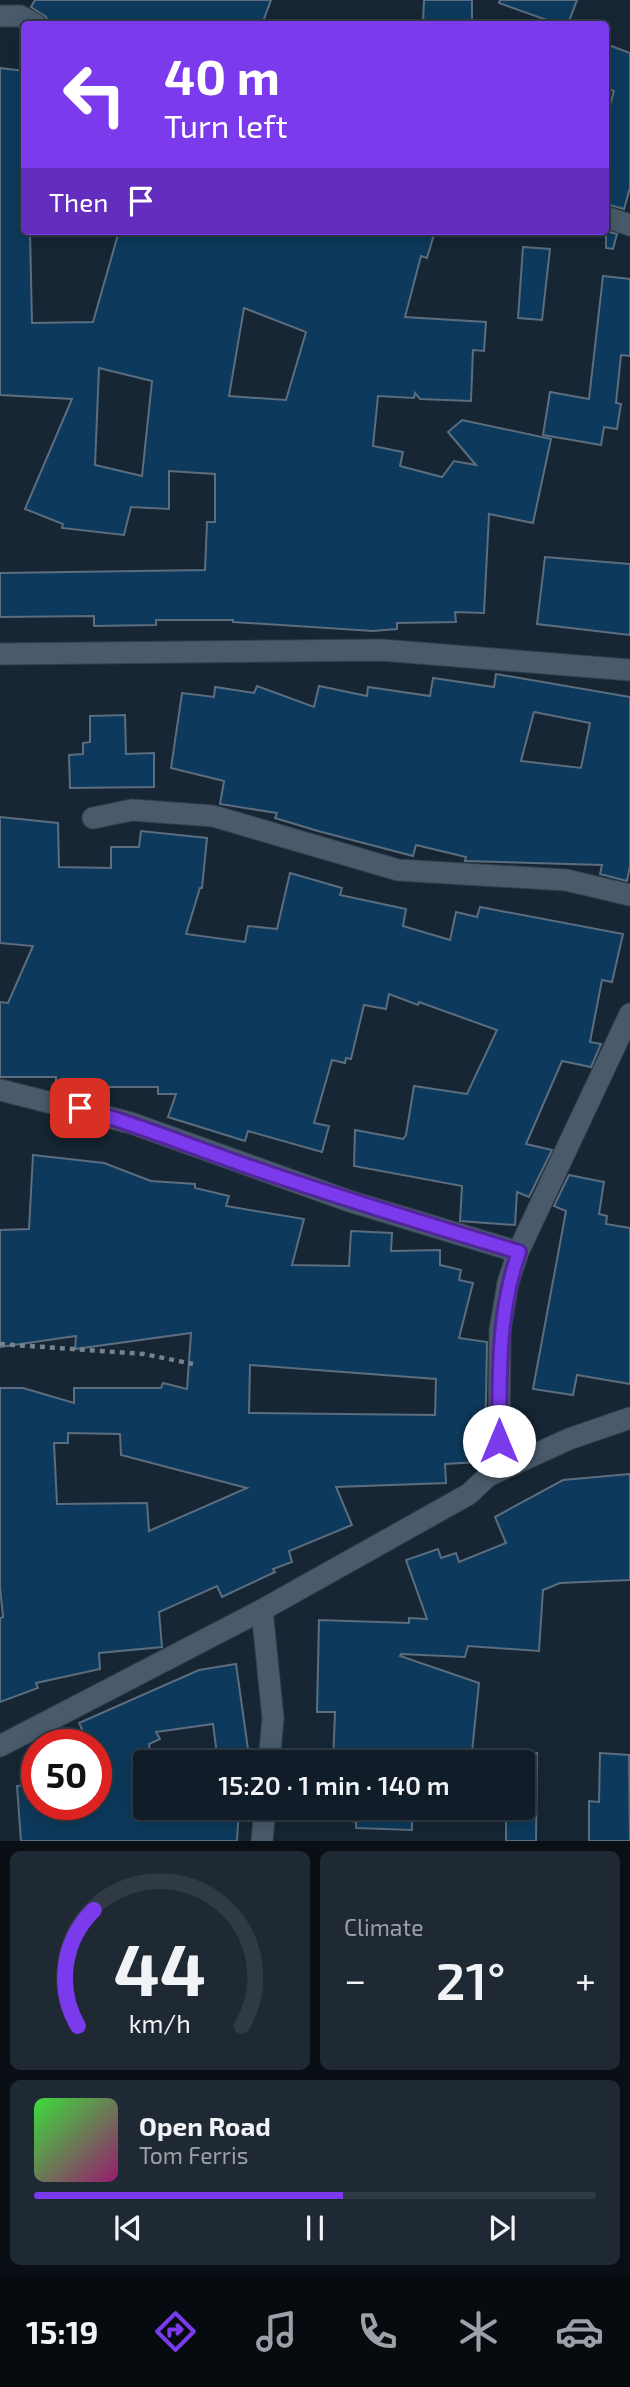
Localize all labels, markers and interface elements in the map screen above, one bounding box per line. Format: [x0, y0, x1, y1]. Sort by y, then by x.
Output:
text: 40 m [164, 46, 280, 105]
icon: left [49, 49, 140, 140]
text: Turn left [164, 106, 288, 144]
icon: arrive [122, 182, 160, 220]
text: Then [49, 186, 108, 217]
pin [50, 1078, 110, 1138]
icon: arrive [61, 1089, 99, 1127]
position arrow [462, 1404, 536, 1478]
speed limit sign: 50 [21, 1729, 112, 1820]
text: 15:20 · 1 min · 140 m [218, 1769, 450, 1800]
text: Climate [344, 1913, 424, 1941]
text: 44 [114, 1924, 206, 2012]
text: 21° [436, 1948, 506, 2010]
text: − [344, 1956, 366, 2002]
text: + [575, 1956, 596, 2002]
text: km/h [129, 2008, 191, 2038]
text: Open Road [139, 2110, 271, 2141]
text: Tom Ferris [139, 2141, 248, 2169]
icon: previous [109, 2209, 147, 2247]
icon: pause [296, 2209, 334, 2247]
icon: next [483, 2209, 521, 2247]
icon: directions [151, 2307, 200, 2356]
icon: music [252, 2307, 301, 2356]
icon: phone [353, 2307, 402, 2356]
icon: climate [454, 2307, 503, 2356]
icon: car [555, 2307, 604, 2356]
text: 15:19 [26, 2312, 98, 2350]

